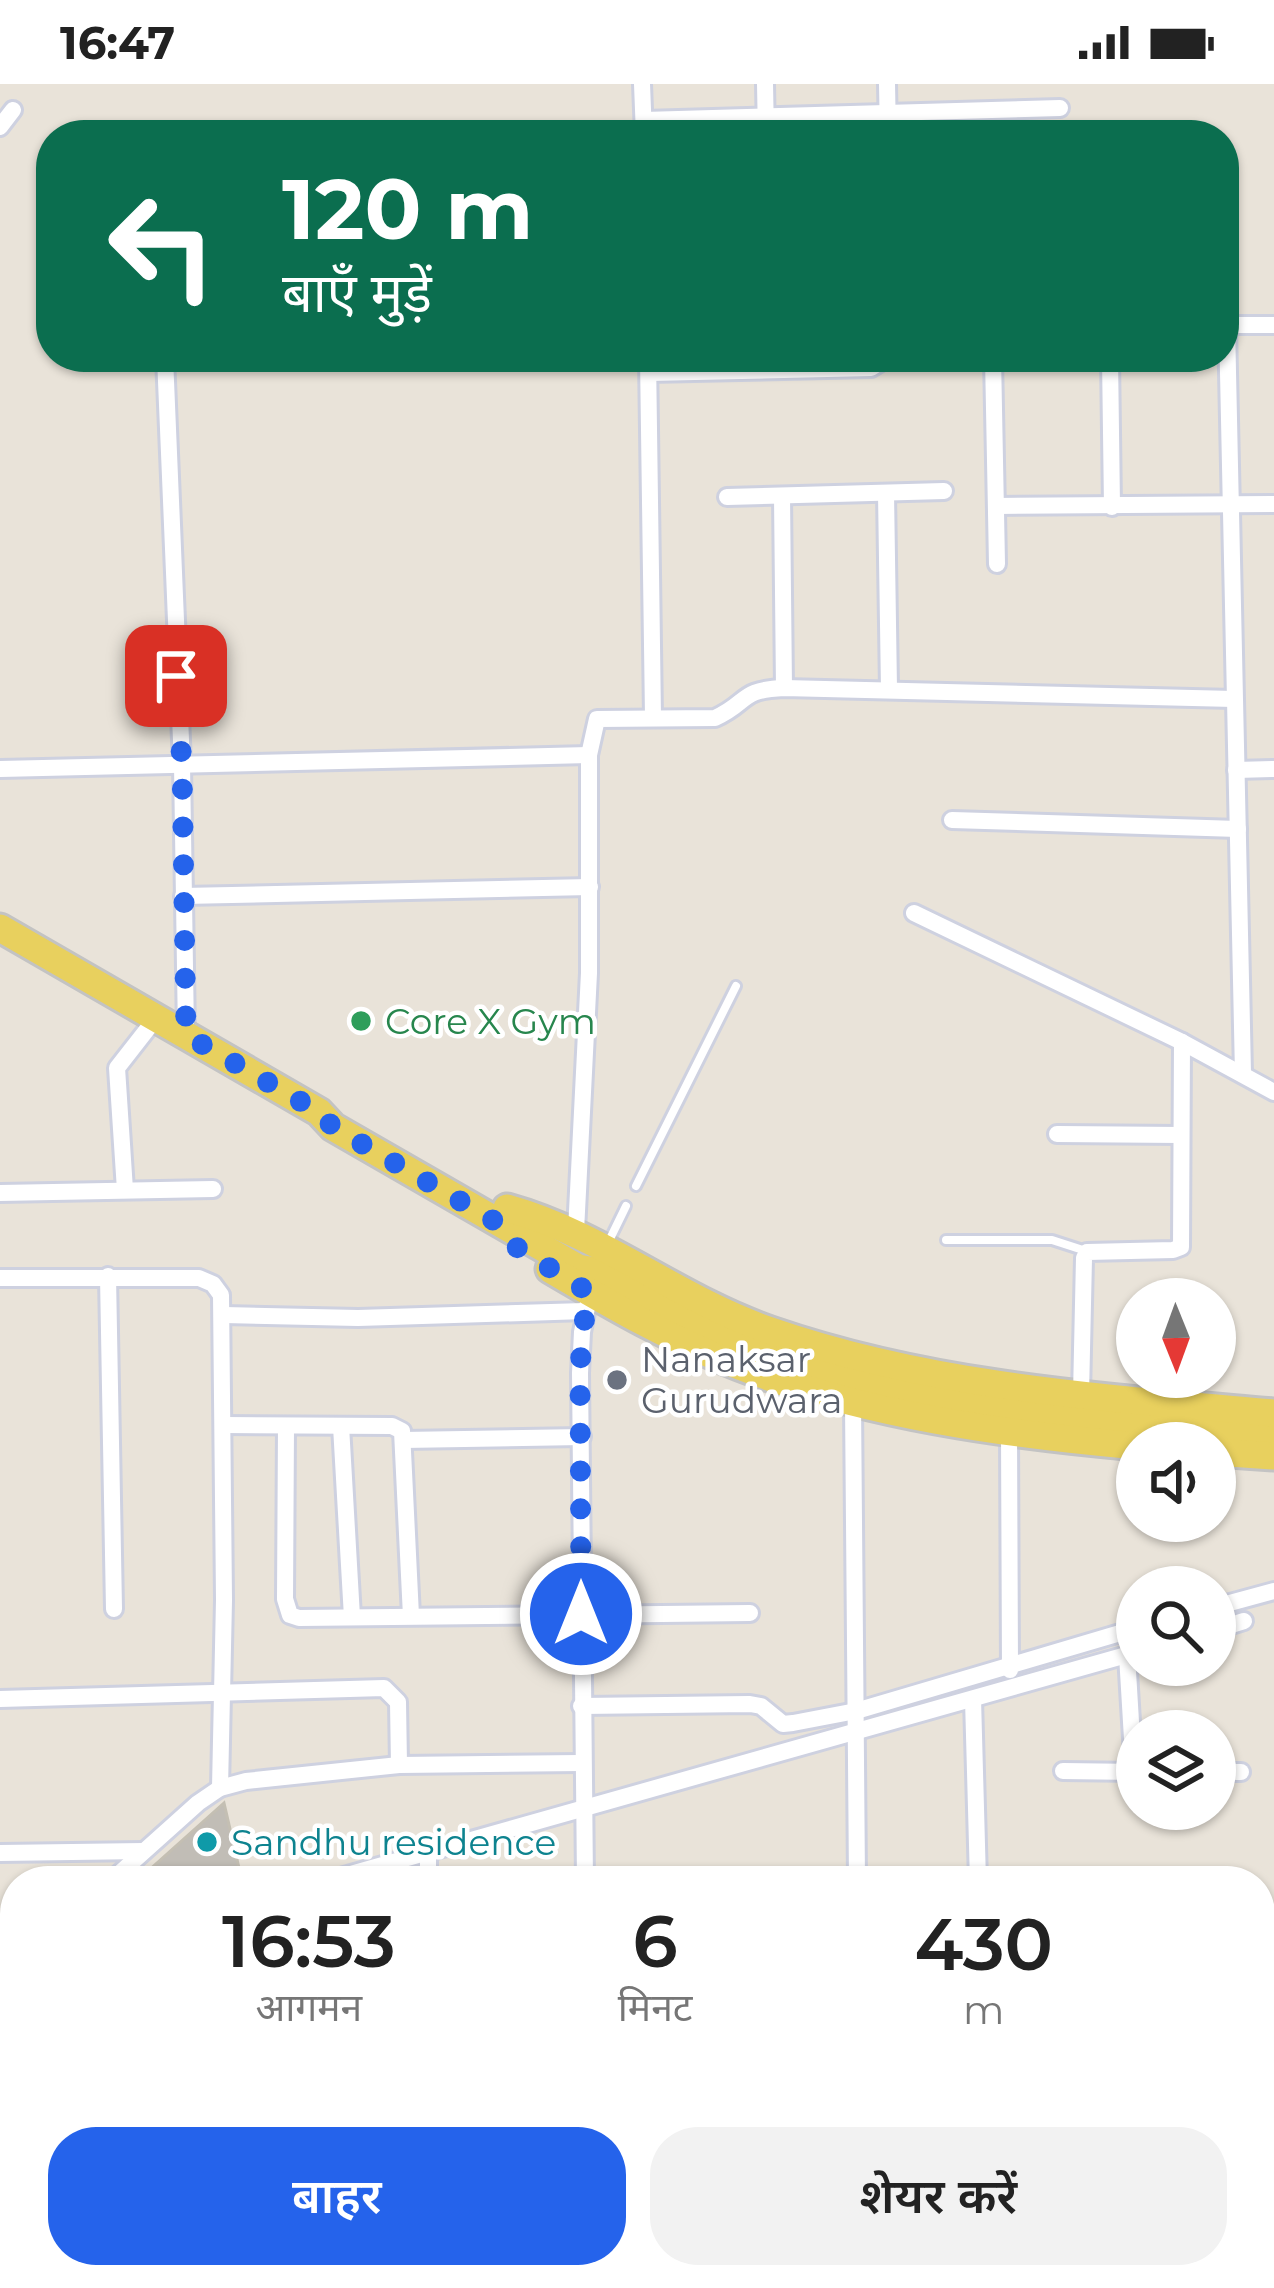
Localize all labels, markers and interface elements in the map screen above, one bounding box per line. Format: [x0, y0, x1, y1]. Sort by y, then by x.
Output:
text: 16:47 [60, 15, 175, 70]
text: 120 m [282, 158, 533, 260]
icon: left [84, 168, 240, 324]
text: बाएँ मुड़ें [282, 260, 432, 326]
pin [125, 625, 227, 727]
icon: arrive [143, 643, 209, 709]
place label: Core X Gym [385, 999, 596, 1043]
marker: Core X Gym [348, 1008, 374, 1034]
north arrow [1116, 1278, 1236, 1398]
map controls [1116, 1278, 1236, 1830]
place label: Nanaksar Gurudwara [641, 1337, 842, 1422]
marker: Nanaksar Gurudwara [604, 1367, 630, 1393]
button: sound [1116, 1422, 1236, 1542]
position arrow [518, 1551, 644, 1677]
button: search [1116, 1566, 1236, 1686]
button: layers [1116, 1710, 1236, 1830]
place label: Sandhu residence [231, 1820, 556, 1864]
marker: Sandhu residence [194, 1829, 220, 1855]
text: 16:53 [222, 1897, 396, 1985]
text: 6 [633, 1897, 678, 1985]
text: 430 [914, 1900, 1053, 1988]
text: आगमन [255, 1983, 362, 2031]
text: मिनट [618, 1983, 692, 2031]
text: m [963, 1986, 1004, 2034]
button: बाहर [48, 2127, 626, 2265]
button: शेयर करें [650, 2127, 1227, 2265]

